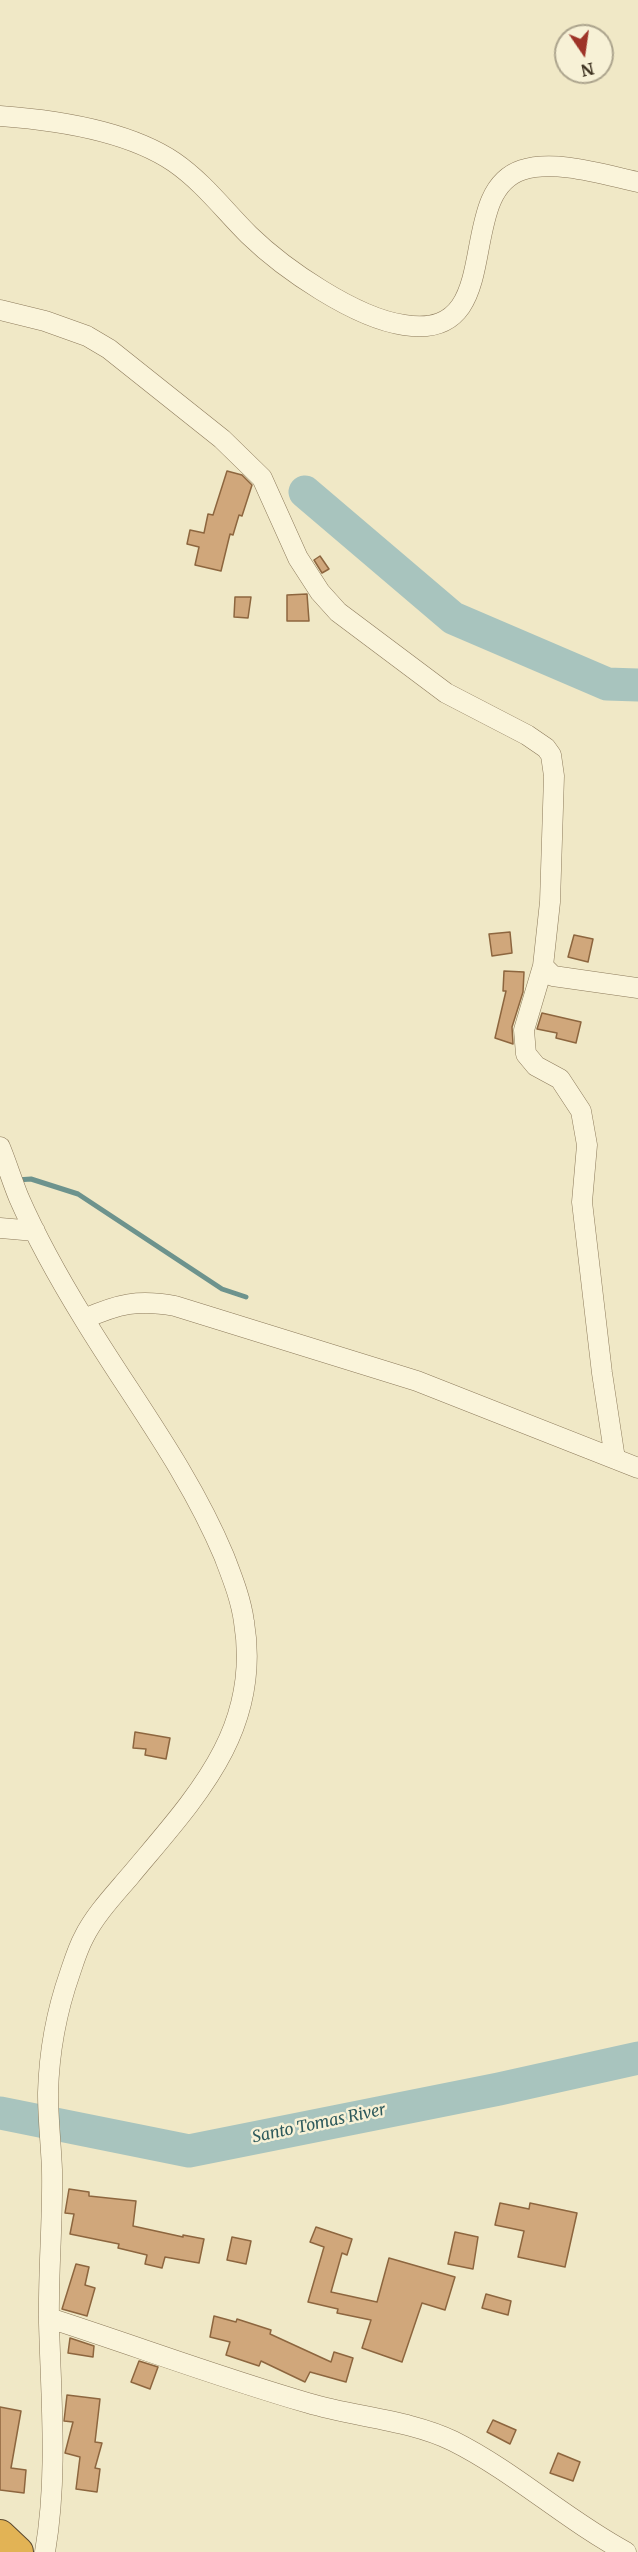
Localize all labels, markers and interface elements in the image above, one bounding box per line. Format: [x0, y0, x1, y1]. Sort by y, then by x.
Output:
north arrow [554, 24, 614, 84]
text: N [579, 58, 596, 81]
water label: Santo Tomas River [251, 2100, 387, 2148]

